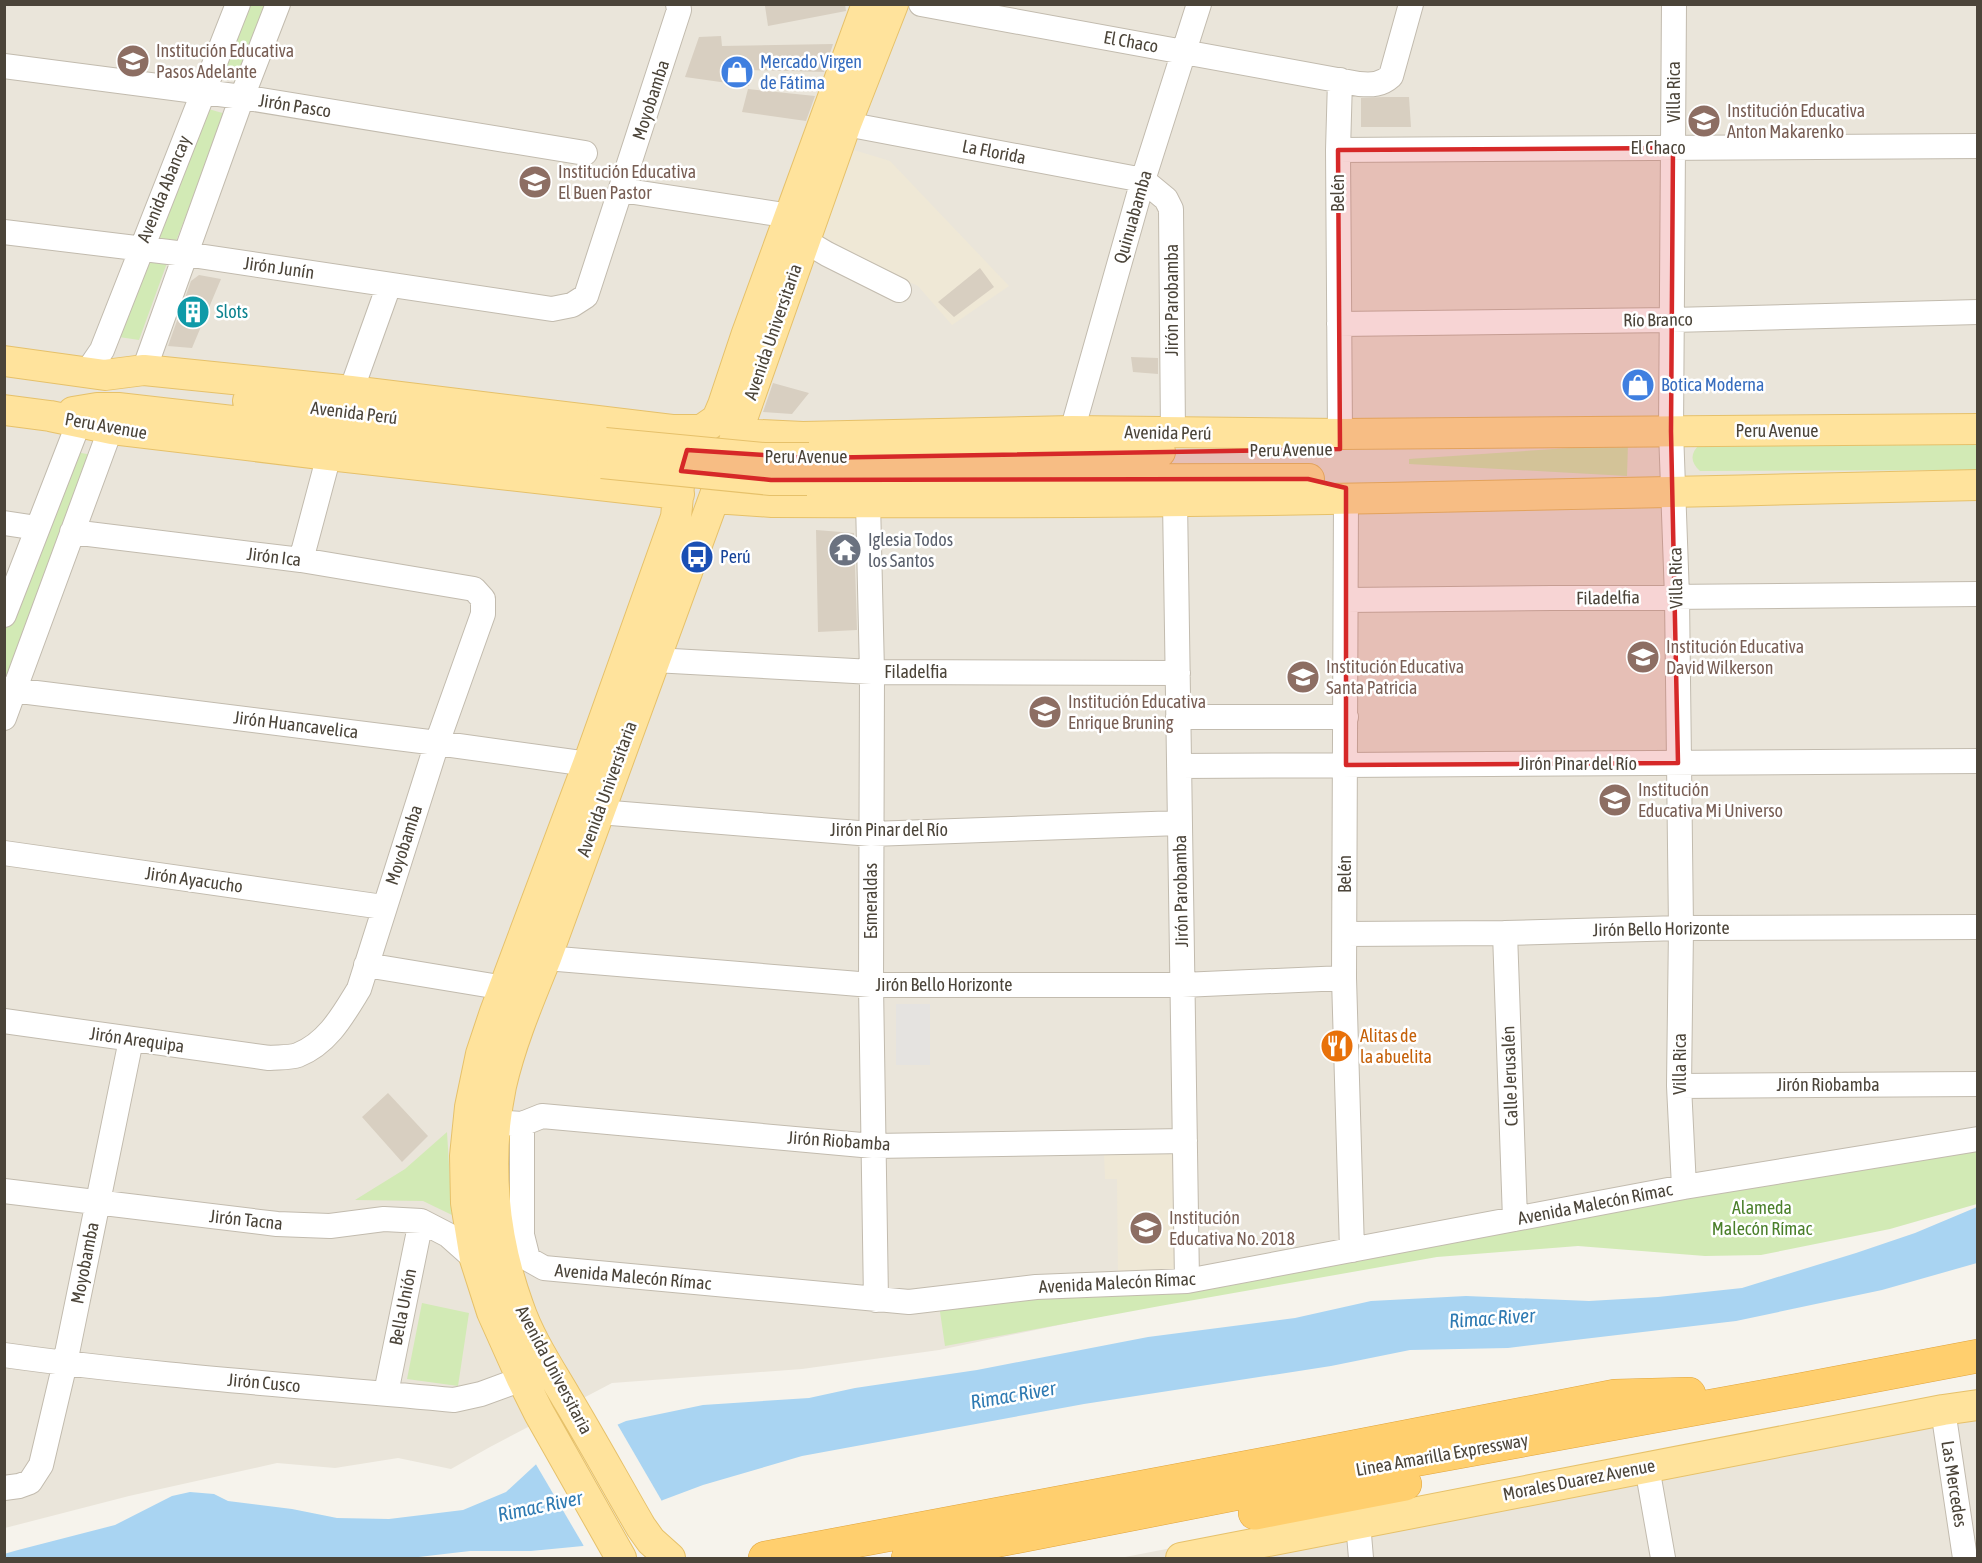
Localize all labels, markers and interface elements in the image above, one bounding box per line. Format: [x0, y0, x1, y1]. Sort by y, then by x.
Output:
street label: El Chaco [1102, 26, 1160, 57]
place label: Institución Educativa Pasos Adelante [156, 40, 294, 82]
school or university icon: Institución Educativa Pasos Adelante [115, 43, 151, 79]
place label: Mercado Virgen de Fátima [760, 51, 862, 93]
shop icon: Mercado Virgen de Fátima [719, 54, 755, 90]
street label: Moyobamba [628, 57, 673, 142]
street label: Villa Rica [1663, 61, 1684, 123]
street label: Jirón Pasco [257, 89, 333, 122]
place label: Institución Educativa Anton Makarenko [1727, 100, 1865, 142]
school or university icon: Institución Educativa Anton Makarenko [1686, 103, 1722, 139]
street label: Avenida Abancay [133, 132, 195, 245]
street label: La Florida [960, 135, 1028, 168]
street label: El Chaco [1630, 137, 1686, 158]
place label: Institución Educativa El Buen Pastor [558, 161, 696, 203]
school or university icon: Institución Educativa El Buen Pastor [517, 164, 553, 200]
street label: Quinuabamba [1109, 168, 1156, 266]
street label: Belén [1327, 174, 1348, 212]
street label: Jirón Parobamba [1161, 244, 1182, 356]
street label: Jirón Junín [242, 252, 316, 283]
street label: Avenida Universitaria [739, 261, 806, 403]
building icon: Slots [175, 294, 211, 330]
place label: Slots [216, 301, 248, 322]
street label: Río Branco [1623, 308, 1693, 331]
shop icon: Botica Moderna [1620, 367, 1656, 403]
place label: Botica Moderna [1661, 374, 1764, 395]
street label: Avenida Perú [309, 397, 399, 428]
street label: Peru Avenue [63, 408, 149, 443]
street label: Peru Avenue [1735, 420, 1819, 441]
street label: Avenida Perú [1124, 421, 1212, 444]
street label: Peru Avenue [1249, 438, 1333, 461]
street label: Peru Avenue [764, 446, 848, 467]
place label: Iglesia Todos los Santos [868, 529, 953, 571]
temple icon: Iglesia Todos los Santos [827, 532, 863, 568]
bus stop icon: Perú [679, 539, 715, 575]
street label: Jirón Ica [246, 543, 302, 570]
place label: Perú [720, 546, 751, 567]
street label: Villa Rica [1664, 547, 1687, 609]
street label: Filadelfia [1576, 586, 1640, 609]
place label: Institución Educativa David Wilkerson [1666, 636, 1804, 678]
school or university icon: Institución Educativa David Wilkerson [1625, 639, 1661, 675]
place label: Institución Educativa Santa Patricia [1326, 656, 1464, 698]
school or university icon: Institución Educativa Santa Patricia [1285, 659, 1321, 695]
street label: Filadelfia [884, 661, 948, 682]
place label: Institución Educativa Enrique Bruning [1068, 691, 1206, 733]
school or university icon: Institución Educativa Enrique Bruning [1027, 694, 1063, 730]
street label: Jirón Huancavelica [232, 706, 360, 743]
street label: Avenida Universitaria [572, 718, 641, 859]
street label: Jirón Pinar del Río [1519, 753, 1637, 774]
place label: Institución Educativa Mi Universo [1638, 779, 1783, 821]
school or university icon: Institución Educativa Mi Universo [1597, 782, 1633, 818]
street label: Moyobamba [381, 802, 426, 887]
street label: Jirón Pinar del Río [830, 819, 948, 840]
street label: Jirón Parobamba [1169, 835, 1192, 947]
street label: Belén [1334, 855, 1355, 893]
street label: Jirón Ayacucho [144, 862, 244, 897]
street label: Esmeraldas [860, 863, 881, 939]
street label: Jirón Bello Horizonte [1592, 917, 1730, 940]
street label: Jirón Bello Horizonte [876, 974, 1012, 995]
street label: Jirón Arequipa [88, 1022, 186, 1057]
place label: Alitas de la abuelita [1360, 1025, 1432, 1067]
street label: Calle Jerusalén [1497, 1025, 1522, 1127]
restaurant icon: Alitas de la abuelita [1319, 1028, 1355, 1064]
street label: Villa Rica [1669, 1033, 1690, 1095]
street label: Jirón Riobamba [1776, 1074, 1880, 1095]
street label: Jirón Riobamba [787, 1126, 891, 1155]
street label: Avenida Malecón Rímac [1516, 1178, 1674, 1229]
park label: Alameda Malecón Rímac [1712, 1197, 1813, 1239]
street label: Jirón Tacna [208, 1205, 284, 1234]
place label: Institución Educativa No. 2018 [1169, 1207, 1295, 1249]
school or university icon: Institución Educativa No. 2018 [1128, 1210, 1164, 1246]
street label: Moyobamba [66, 1220, 103, 1306]
street label: Avenida Malecón Rímac [554, 1259, 713, 1294]
street label: Bella Unión [385, 1267, 420, 1347]
street label: Avenida Malecón Rímac [1038, 1268, 1196, 1297]
street label: Avenida Universitaria [512, 1302, 597, 1438]
water label: Rimac River [1448, 1303, 1537, 1332]
street label: Jirón Cusco [227, 1369, 301, 1396]
water label: Rimac River [969, 1376, 1058, 1413]
street label: Linea Amarilla Expressway [1354, 1429, 1530, 1480]
street label: Las Mercedes [1937, 1439, 1972, 1529]
street label: Morales Duarez Avenue [1501, 1454, 1657, 1505]
water label: Rimac River [495, 1485, 585, 1526]

